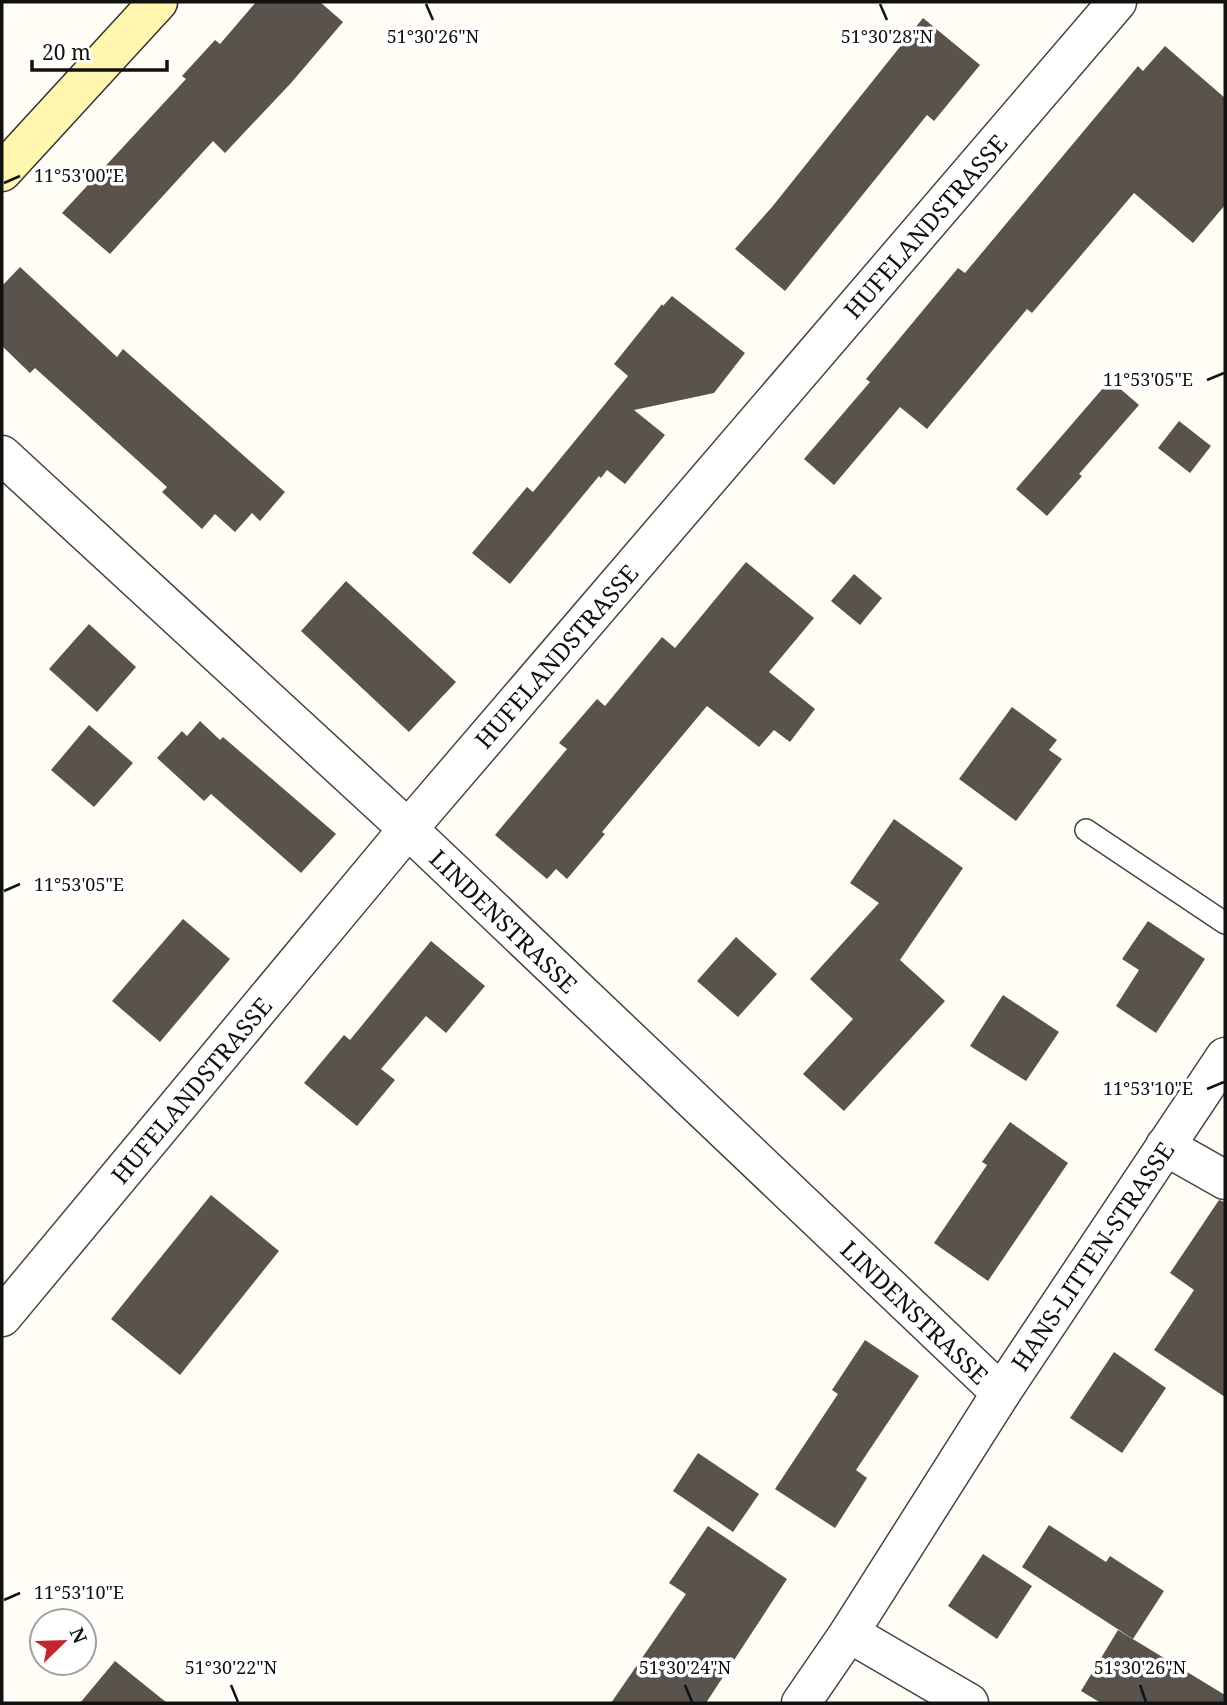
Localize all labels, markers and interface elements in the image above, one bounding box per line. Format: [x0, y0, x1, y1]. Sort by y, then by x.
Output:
text: 51°30'26"N [387, 24, 480, 48]
text: 51°30'28"N [841, 24, 934, 48]
scale bar [32, 28, 166, 72]
text: 20 m [42, 38, 91, 66]
street label: HUFELANDSTRASSE [836, 127, 1014, 325]
text: 11°53'00"E [34, 163, 124, 187]
text: 11°53'05"E [1103, 367, 1193, 391]
street label: HUFELANDSTRASSE [467, 557, 645, 755]
street label: LINDENSTRASSE [423, 842, 585, 1000]
text: 11°53'05"E [34, 872, 124, 896]
street label: HUFELANDSTRASSE [103, 990, 279, 1190]
text: 11°53'10"E [1103, 1076, 1193, 1100]
street label: HANS-LITTEN-STRASSE [1003, 1135, 1181, 1377]
street label: LINDENSTRASSE [834, 1233, 996, 1391]
text: 11°53'10"E [34, 1580, 124, 1604]
north arrow [28, 1607, 98, 1677]
text: N [64, 1623, 94, 1647]
text: 51°30'22"N [185, 1655, 278, 1679]
text: 51°30'24"N [639, 1655, 732, 1679]
text: 51°30'26"N [1094, 1655, 1187, 1679]

